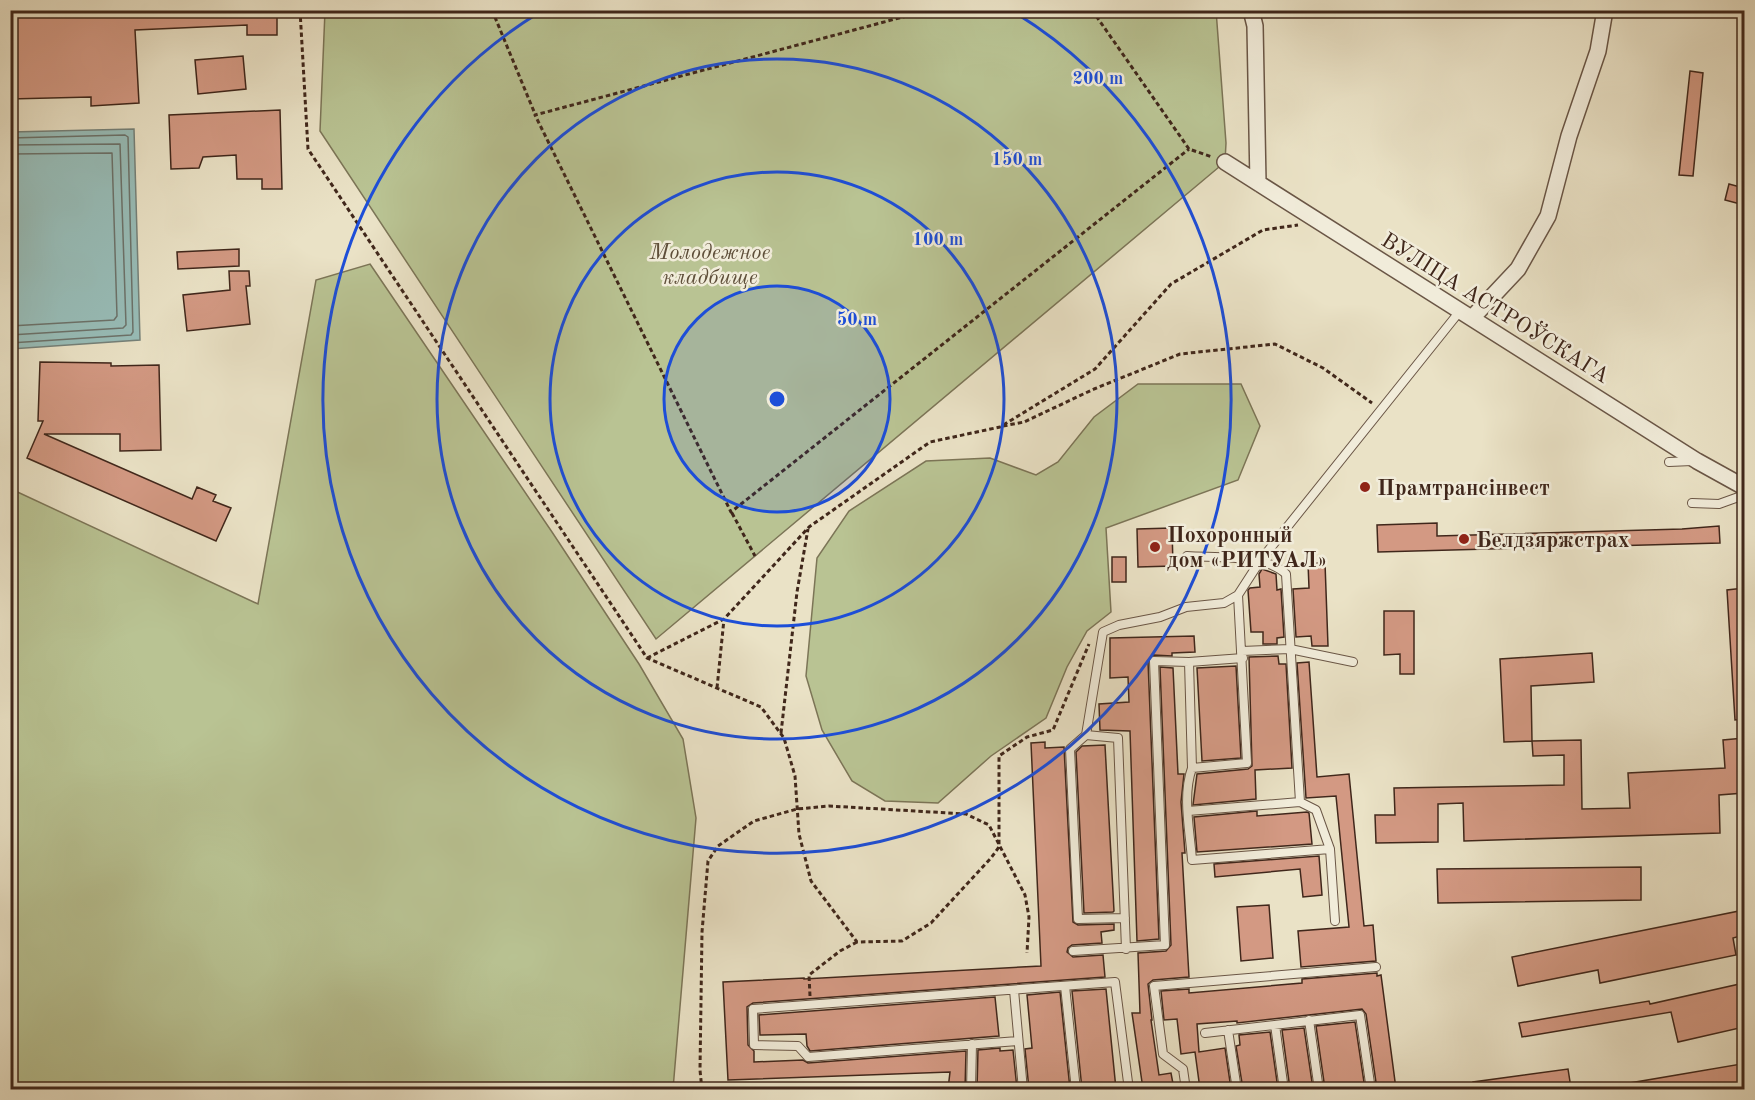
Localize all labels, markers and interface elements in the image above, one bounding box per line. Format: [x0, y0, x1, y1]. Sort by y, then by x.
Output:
text: 200 m [1073, 70, 1123, 88]
text: 150 m [992, 151, 1042, 169]
street label: ВУЛІЦА АСТРОЎСКАГА [1377, 226, 1615, 388]
text: 100 m [913, 231, 963, 249]
park label: Молодежное кладбище [649, 242, 770, 289]
text: 50 m [837, 311, 877, 329]
centre of rings [767, 389, 787, 409]
place label: Прамтрансінвест [1377, 478, 1550, 500]
marker: Прамтрансінвест [1358, 480, 1372, 494]
place label: Похоронный дом «РИТУАЛ» [1167, 525, 1327, 572]
place label: Белдзяржстрах [1476, 530, 1629, 552]
marker: Белдзяржстрах [1457, 532, 1471, 546]
marker: Похоронный дом «РИТУАЛ» [1148, 540, 1162, 554]

